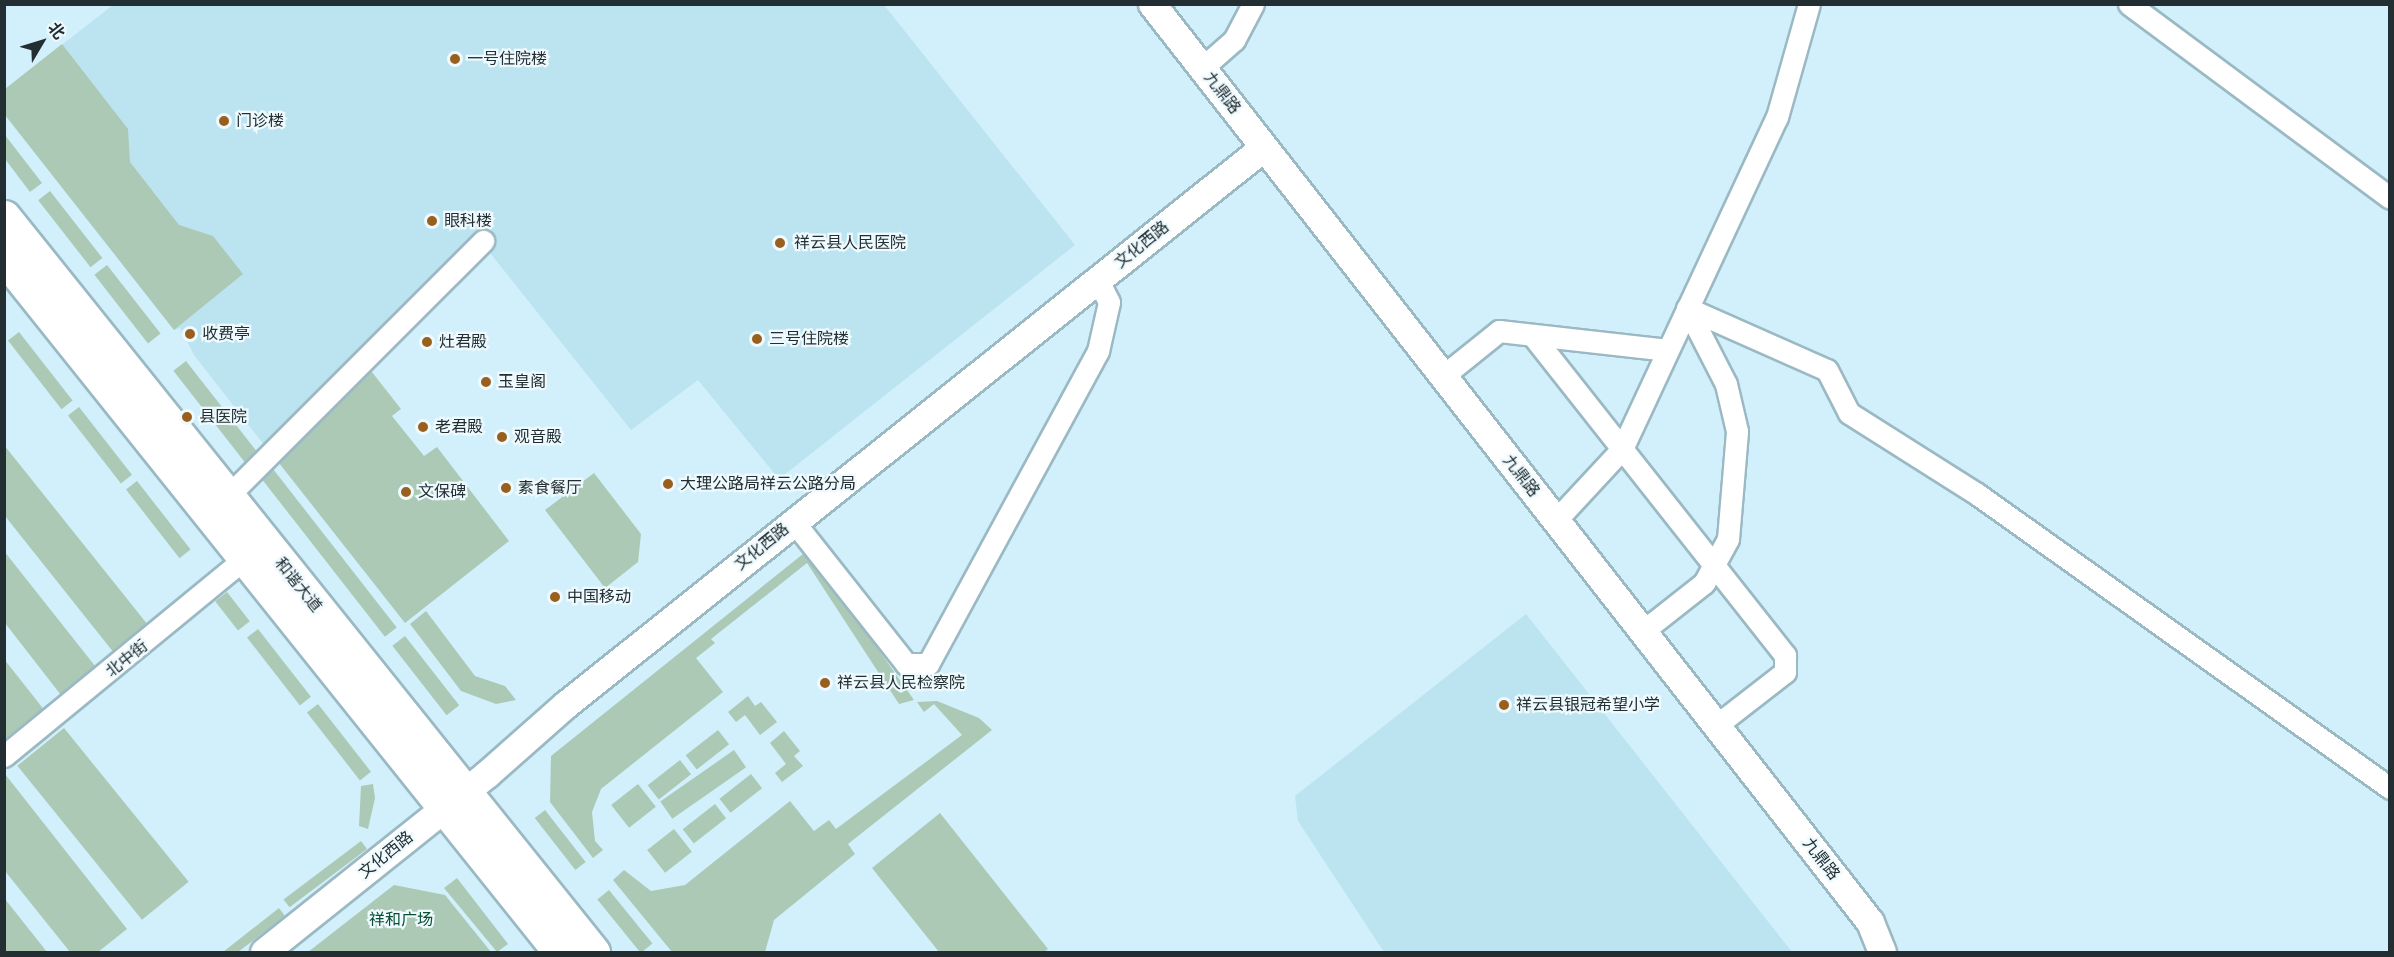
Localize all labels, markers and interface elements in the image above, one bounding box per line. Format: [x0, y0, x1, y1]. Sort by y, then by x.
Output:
north arrow [12, 12, 72, 72]
text: 北 [44, 18, 69, 43]
place label: 一号住院楼 [467, 49, 547, 69]
marker: 一号住院楼 [448, 52, 462, 66]
street label: 九鼎路 [1200, 68, 1244, 118]
place label: 门诊楼 [236, 111, 284, 131]
marker: 门诊楼 [217, 114, 231, 128]
place label: 眼科楼 [444, 211, 492, 231]
marker: 眼科楼 [425, 214, 439, 228]
street label: 文化西路 [1111, 217, 1173, 273]
place label: 祥云县人民医院 [794, 233, 906, 253]
marker: 祥云县人民医院 [771, 234, 789, 252]
place label: 收费亭 [202, 324, 250, 344]
marker: 收费亭 [183, 327, 197, 341]
place label: 三号住院楼 [769, 329, 849, 349]
place label: 灶君殿 [439, 332, 487, 352]
marker: 三号住院楼 [750, 332, 764, 346]
marker: 灶君殿 [420, 335, 434, 349]
place label: 玉皇阁 [498, 372, 546, 392]
marker: 玉皇阁 [479, 375, 493, 389]
place label: 县医院 [199, 407, 247, 427]
marker: 县医院 [180, 410, 194, 424]
place label: 老君殿 [435, 417, 483, 437]
marker: 老君殿 [416, 420, 430, 434]
place label: 观音殿 [514, 427, 562, 447]
marker: 观音殿 [495, 430, 509, 444]
street label: 九鼎路 [1499, 451, 1543, 501]
place label: 大理公路局祥云公路分局 [680, 474, 856, 494]
marker: 大理公路局祥云公路分局 [661, 477, 675, 491]
place label: 素食餐厅 [518, 478, 582, 498]
marker: 素食餐厅 [499, 481, 513, 495]
place label: 文保碑 [418, 482, 466, 502]
marker: 文保碑 [399, 485, 413, 499]
street label: 文化西路 [731, 519, 793, 575]
street label: 和谐大道 [270, 554, 326, 616]
place label: 中国移动 [567, 587, 631, 607]
marker: 中国移动 [548, 590, 562, 604]
street label: 北中街 [102, 637, 152, 681]
place label: 祥云县人民检察院 [837, 673, 965, 693]
marker: 祥云县人民检察院 [818, 676, 832, 690]
place label: 祥云县银冠希望小学 [1516, 695, 1660, 715]
marker: 祥云县银冠希望小学 [1497, 698, 1511, 712]
street label: 文化西路 [355, 827, 417, 883]
street label: 九鼎路 [1799, 834, 1843, 884]
park label: 祥和广场 [369, 910, 433, 930]

